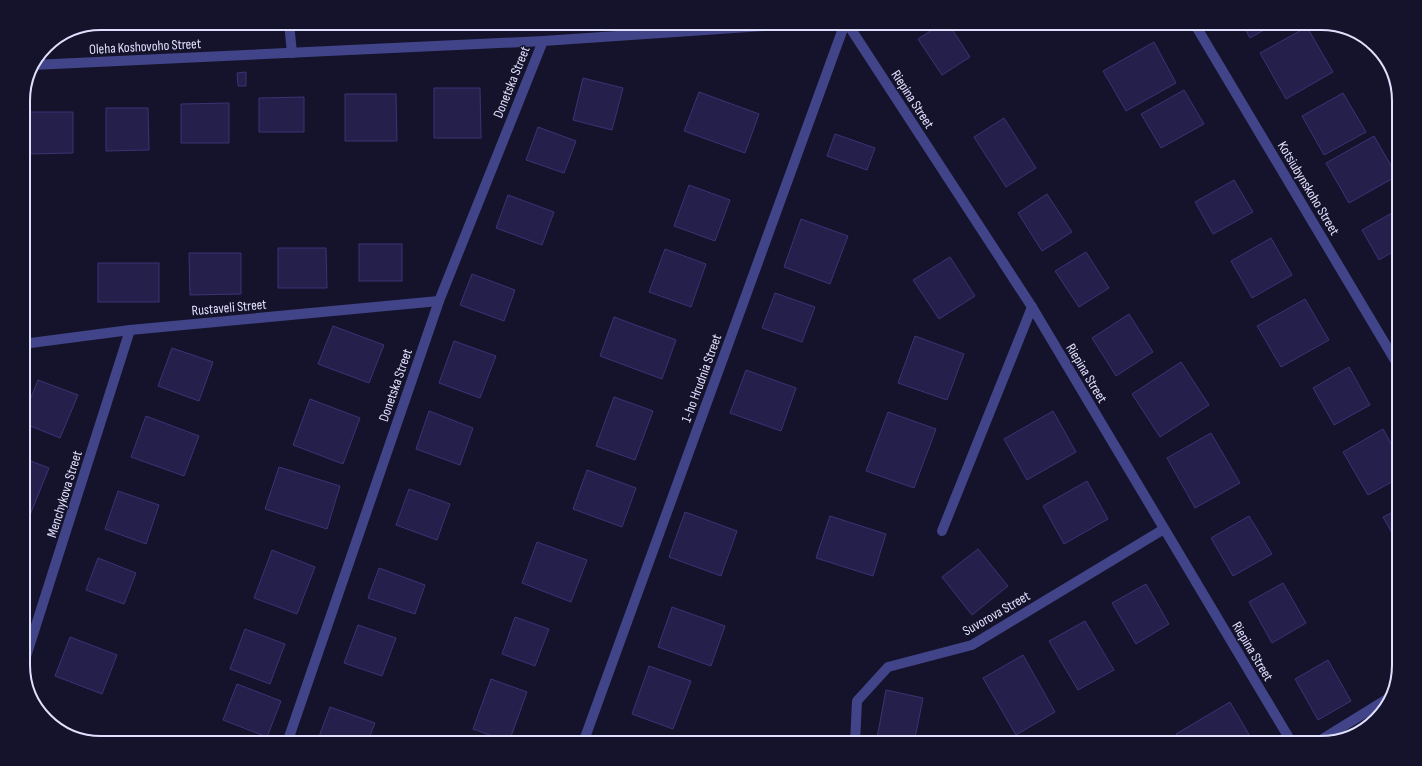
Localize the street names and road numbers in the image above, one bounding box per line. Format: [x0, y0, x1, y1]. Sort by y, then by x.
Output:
street label: Oleha Koshovoho Street [89, 35, 201, 58]
street label: Donetska Street [489, 44, 534, 121]
street label: Riepina Street [887, 67, 938, 132]
street label: Kotsiubynskoho Street [1274, 138, 1343, 238]
street label: Rustaveli Street [191, 296, 267, 319]
street label: 1-ho Hrudnia Street [678, 332, 725, 425]
street label: Riepina Street [1062, 340, 1111, 406]
street label: Donetska Street [375, 346, 416, 424]
street label: Menchykova Street [43, 449, 86, 540]
street label: Suvorova Street [960, 587, 1033, 640]
street label: Riepina Street [1228, 618, 1277, 684]

